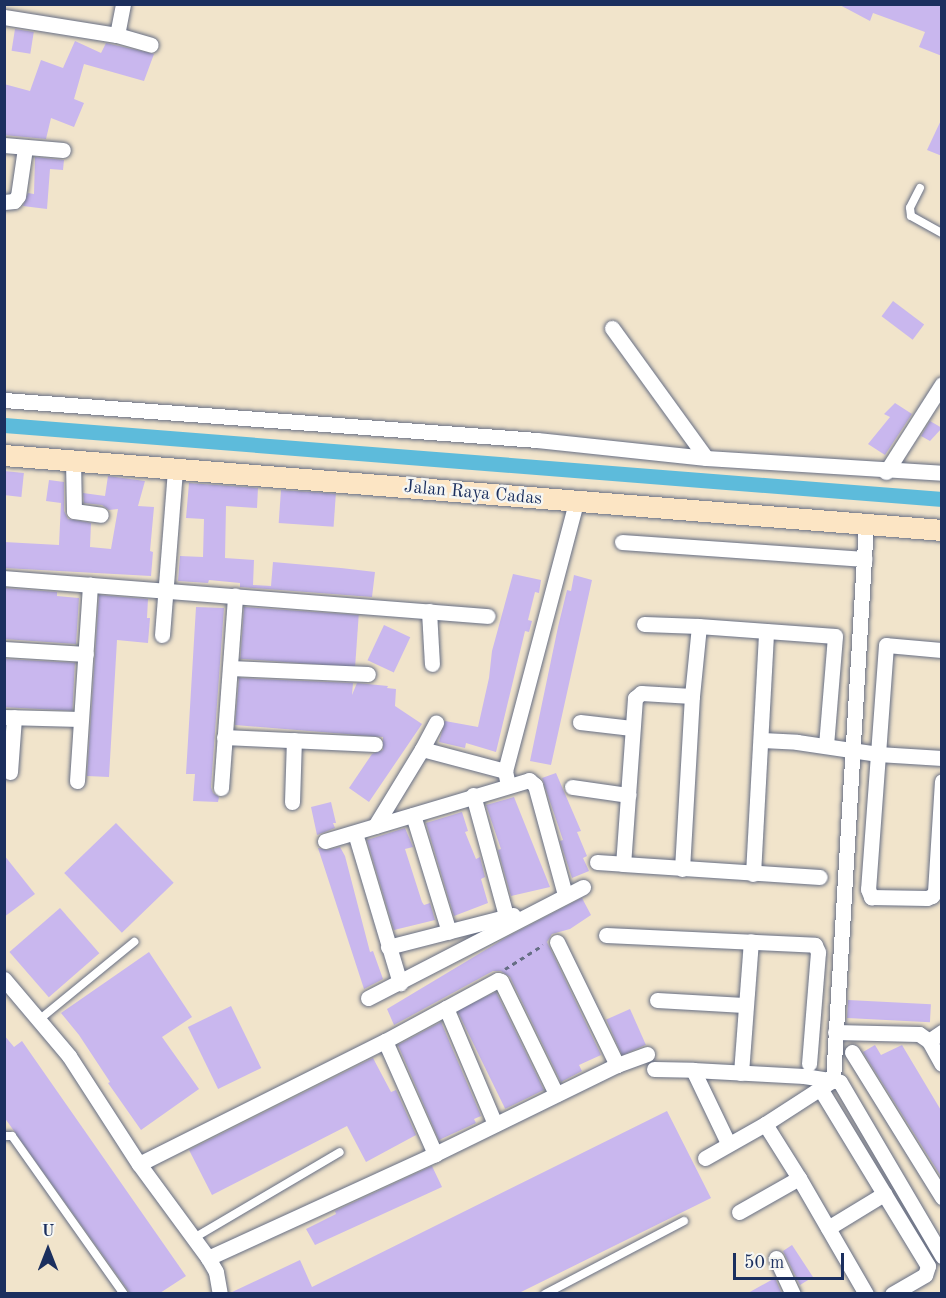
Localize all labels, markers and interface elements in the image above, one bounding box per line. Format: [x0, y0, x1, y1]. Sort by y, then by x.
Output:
street label: Jalan Raya Cadas [403, 476, 543, 510]
north arrow [18, 1220, 78, 1280]
text: U [42, 1224, 54, 1240]
scale bar [736, 1241, 847, 1279]
text: 50 m [744, 1254, 784, 1272]

